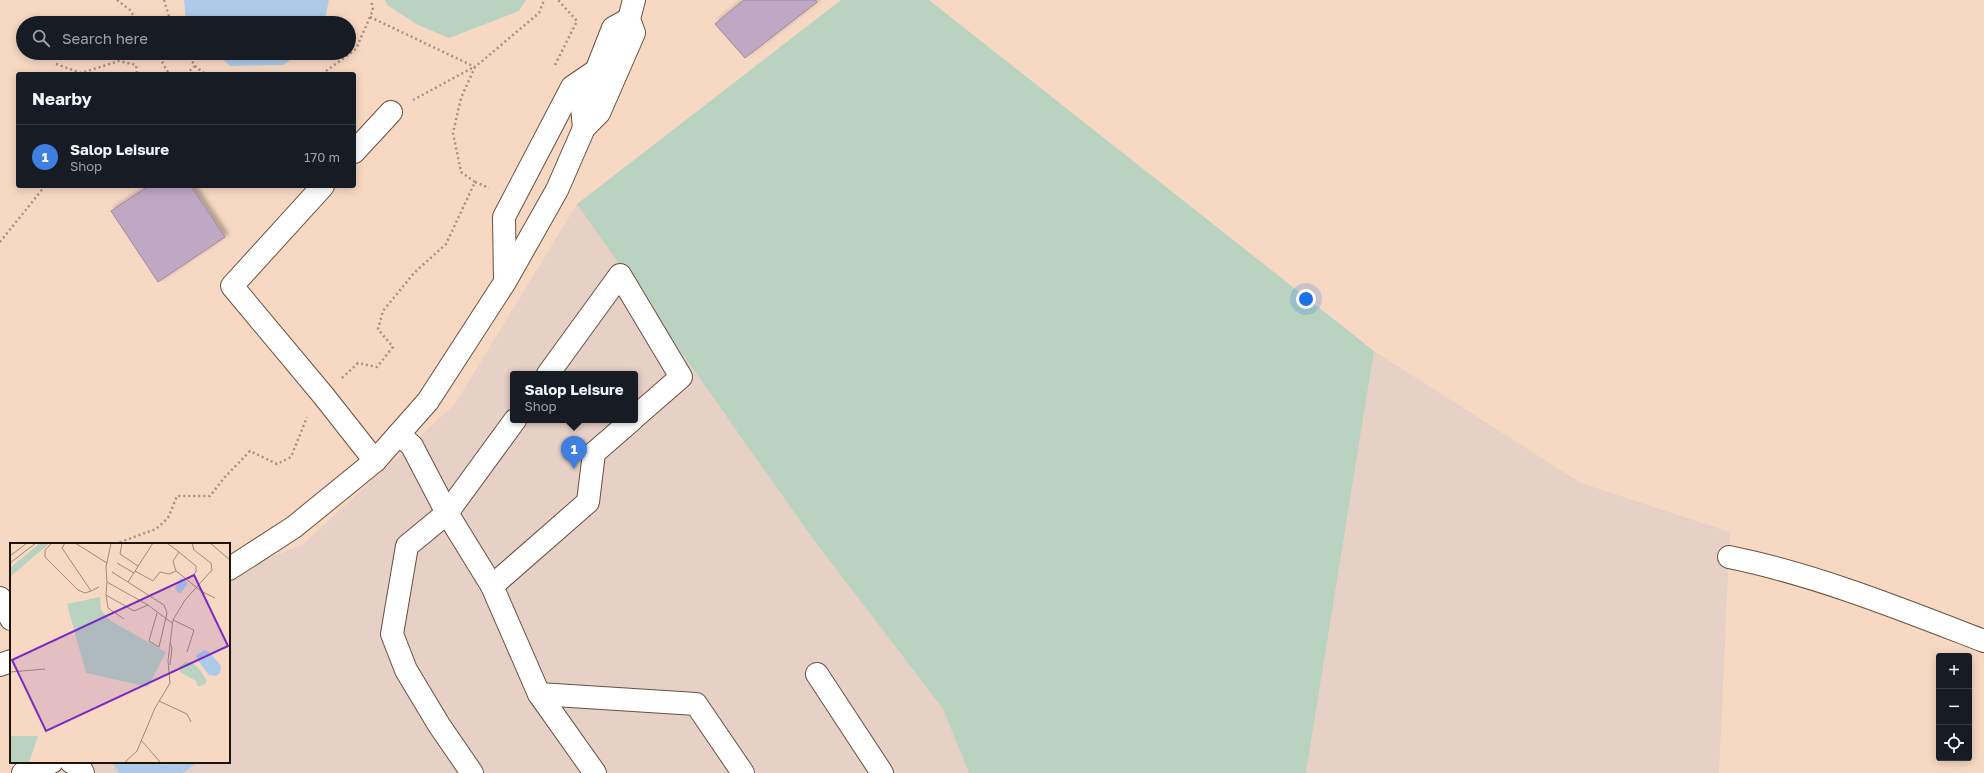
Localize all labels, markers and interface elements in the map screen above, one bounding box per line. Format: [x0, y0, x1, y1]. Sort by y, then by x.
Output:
search box [16, 16, 356, 60]
icon: search [30, 27, 52, 49]
text: Search here [62, 29, 148, 47]
text: Nearby [32, 88, 92, 109]
text: Salop Leisure [70, 140, 169, 158]
text: 1 [42, 149, 48, 165]
text: 170 m [304, 149, 340, 165]
text: Shop [70, 158, 102, 174]
your location [1296, 289, 1316, 309]
popup [510, 371, 638, 423]
text: Salop Leisure [525, 380, 624, 398]
text: Shop [525, 398, 557, 414]
pin: 1 [561, 436, 587, 469]
inset map [10, 543, 230, 763]
map controls [1936, 653, 1972, 761]
button: + [1936, 653, 1972, 689]
button: − [1936, 689, 1972, 725]
button: locate [1936, 725, 1972, 761]

